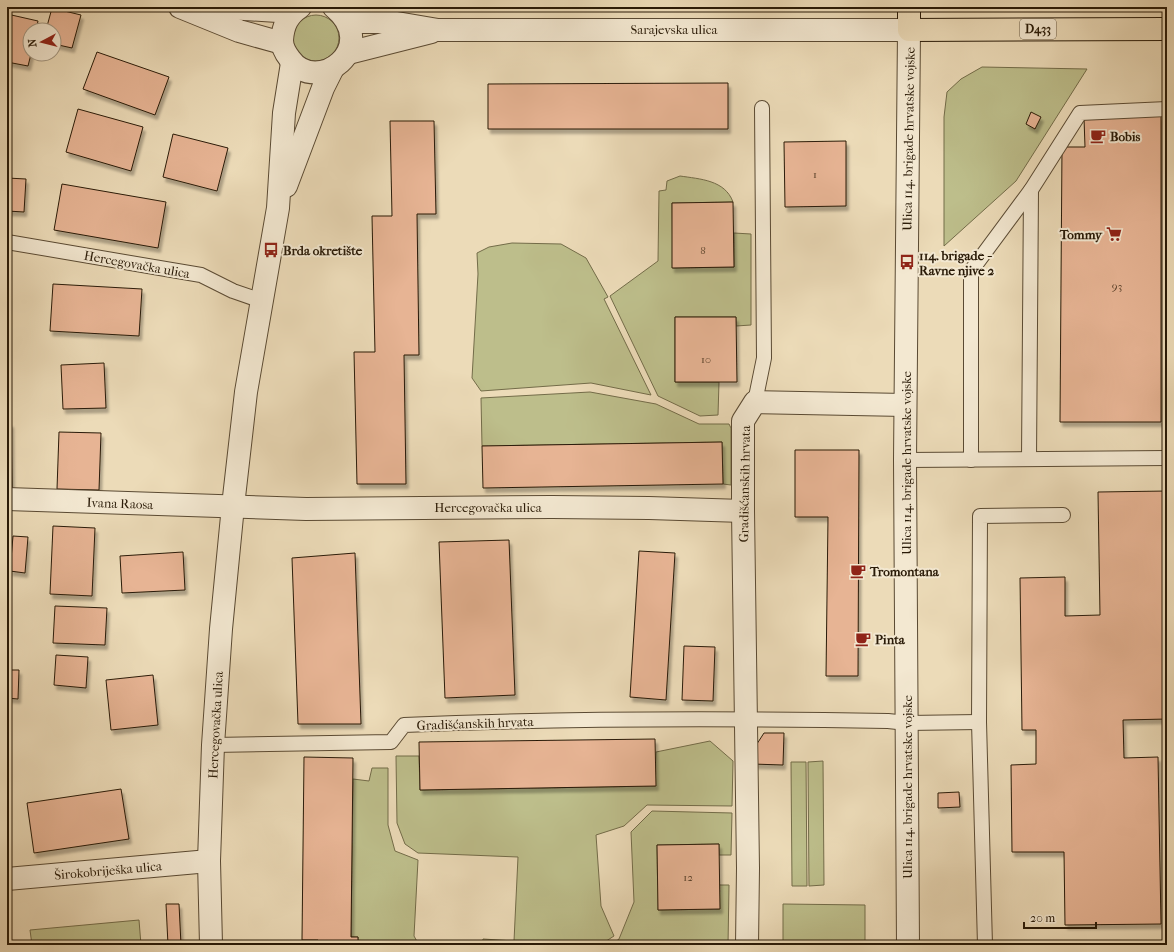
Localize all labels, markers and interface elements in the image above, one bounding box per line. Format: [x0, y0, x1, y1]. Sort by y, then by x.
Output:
road number: D433 [1020, 19, 1056, 39]
north arrow [22, 22, 62, 62]
street label: Sarajevska ulica [630, 22, 719, 37]
text: N [26, 38, 40, 48]
street label: Ulica 114. brigade hrvatske vojske [899, 46, 918, 231]
cafe icon: Bobis [1089, 127, 1107, 145]
place label: Bobis [1110, 129, 1141, 144]
house number: 1 [813, 168, 817, 181]
supermarket icon: Tommy [1105, 225, 1123, 243]
place label: Tommy [1059, 227, 1103, 243]
bus stop icon: Brda okretište [262, 241, 280, 259]
place label: Brda okretište [283, 243, 363, 258]
house number: 8 [700, 244, 706, 257]
street label: Hercegovačka ulica [83, 248, 192, 281]
place label: 114. brigade - Ravne njive 2 [919, 248, 995, 278]
bus stop icon: 114. brigade - Ravne njive 2 [898, 253, 916, 271]
house number: 93 [1112, 280, 1122, 293]
house number: 10 [701, 353, 711, 366]
street label: Ulica 114. brigade hrvatske vojske [899, 370, 914, 555]
street label: Gradišćanskih hrvata [736, 424, 753, 543]
street label: Ivana Raosa [86, 495, 155, 512]
street label: Hercegovačka ulica [434, 500, 543, 515]
cafe icon: Tromontana [849, 562, 867, 580]
place label: Tromontana [869, 564, 940, 579]
cafe icon: Pinta [854, 630, 872, 648]
place label: Pinta [875, 632, 906, 647]
street label: Hercegovačka ulica [205, 670, 226, 779]
street label: Ulica 114. brigade hrvatske vojske [900, 694, 915, 879]
street label: Gradišćanskih hrvata [416, 714, 535, 733]
street label: Širokobriješka ulica [54, 858, 163, 883]
house number: 12 [683, 871, 693, 884]
scale bar [1024, 904, 1096, 930]
text: 20 m [1030, 911, 1055, 925]

